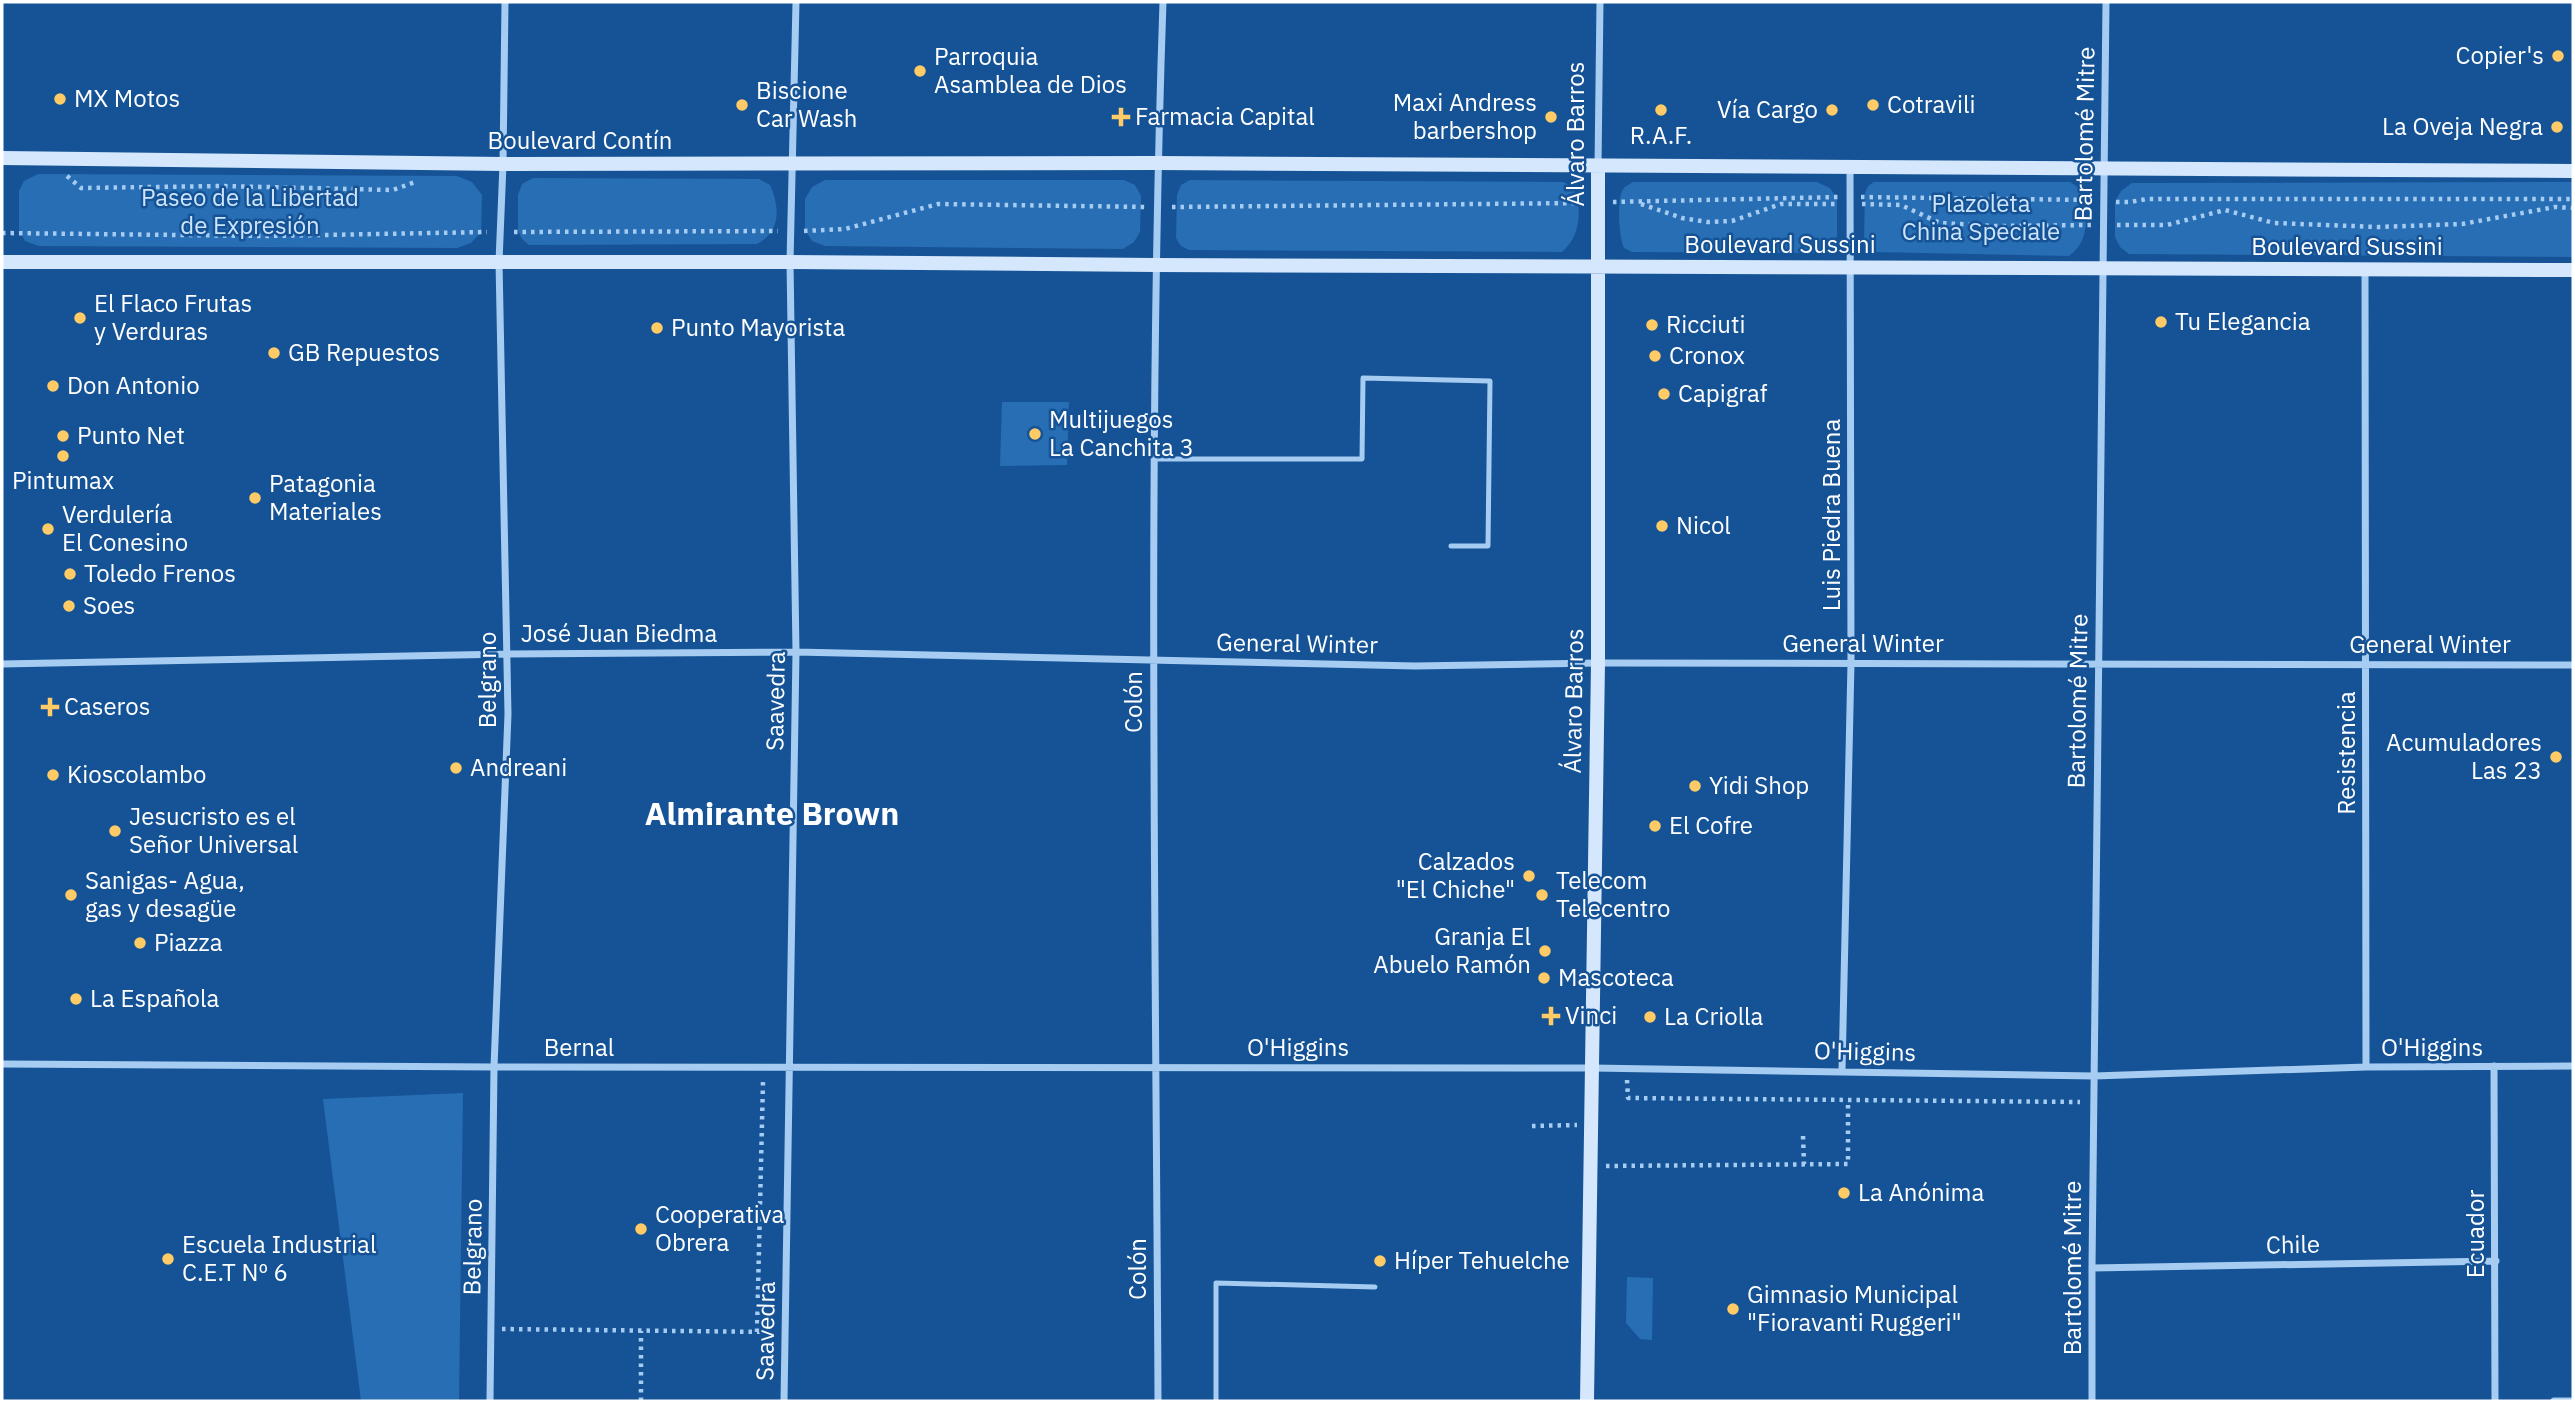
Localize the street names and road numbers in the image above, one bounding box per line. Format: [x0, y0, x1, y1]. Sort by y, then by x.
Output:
street label: Bartolomé Mitre [2066, 46, 2102, 222]
street label: Álvaro Barros [1559, 62, 1591, 206]
street label: Boulevard Contín [488, 124, 672, 156]
street label: Boulevard Sussini [1684, 228, 1876, 260]
street label: Boulevard Sussini [2251, 230, 2443, 262]
street label: Luis Piedra Buena [1815, 419, 1847, 611]
street label: Bartolomé Mitre [2059, 613, 2095, 789]
street label: José Juan Biedma [521, 617, 718, 649]
street label: General Winter [1216, 626, 1378, 660]
street label: General Winter [1782, 627, 1944, 659]
street label: Álvaro Barros [1556, 628, 1590, 774]
street label: General Winter [2349, 628, 2511, 660]
street label: Belgrano [471, 632, 503, 728]
street label: Saavedra [758, 651, 792, 751]
street label: Colón [1117, 671, 1149, 733]
street label: Resistencia [2330, 691, 2362, 815]
street label: Bernal [544, 1031, 614, 1063]
street label: O'Higgins [1247, 1031, 1349, 1063]
street label: O'Higgins [2381, 1031, 2483, 1063]
street label: O'Higgins [1814, 1034, 1916, 1068]
street label: Bartolomé Mitre [2056, 1181, 2088, 1355]
street label: Ecuador [2459, 1190, 2491, 1278]
street label: Belgrano [455, 1198, 489, 1296]
street label: Chile [2266, 1228, 2320, 1260]
street label: Colón [1121, 1238, 1153, 1300]
street label: Saavedra [748, 1281, 782, 1381]

